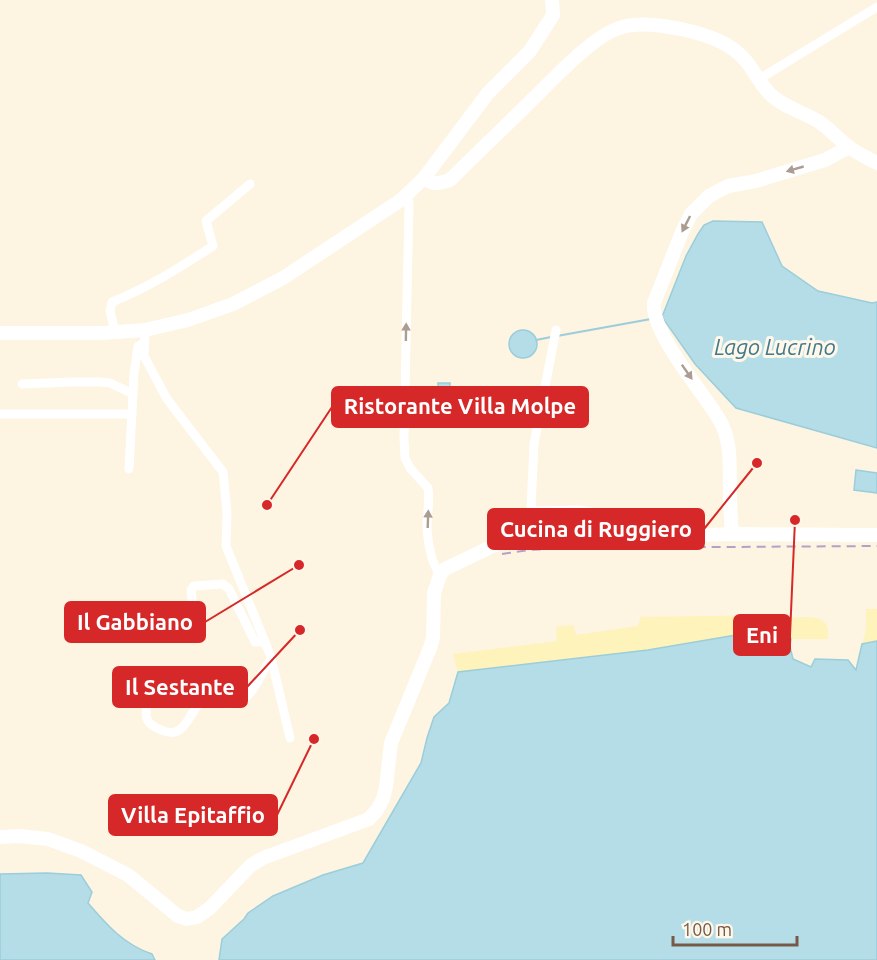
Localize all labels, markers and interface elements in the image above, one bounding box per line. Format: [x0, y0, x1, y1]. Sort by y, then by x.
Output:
one-way arrow [786, 165, 804, 174]
one-way arrow [681, 216, 690, 233]
one-way arrow [401, 322, 411, 341]
water label: Lago Lucrino [714, 334, 836, 359]
one-way arrow [681, 363, 693, 379]
callout: Ristorante Villa Molpe [332, 387, 588, 427]
text: Ristorante Villa Molpe [344, 393, 576, 418]
one-way arrow [423, 509, 432, 528]
callout: Cucina di Ruggiero [488, 509, 704, 549]
text: Cucina di Ruggiero [500, 516, 692, 541]
callout: Il Gabbiano [65, 602, 205, 642]
text: Il Gabbiano [77, 609, 193, 634]
callout: Eni [734, 615, 790, 655]
text: Eni [746, 622, 778, 647]
callout: Il Sestante [113, 667, 247, 707]
text: Il Sestante [125, 674, 235, 699]
callout: Villa Epitaffio [109, 795, 277, 835]
text: Villa Epitaffio [121, 802, 265, 827]
scale bar [673, 909, 798, 947]
text: 100 m [682, 919, 732, 939]

